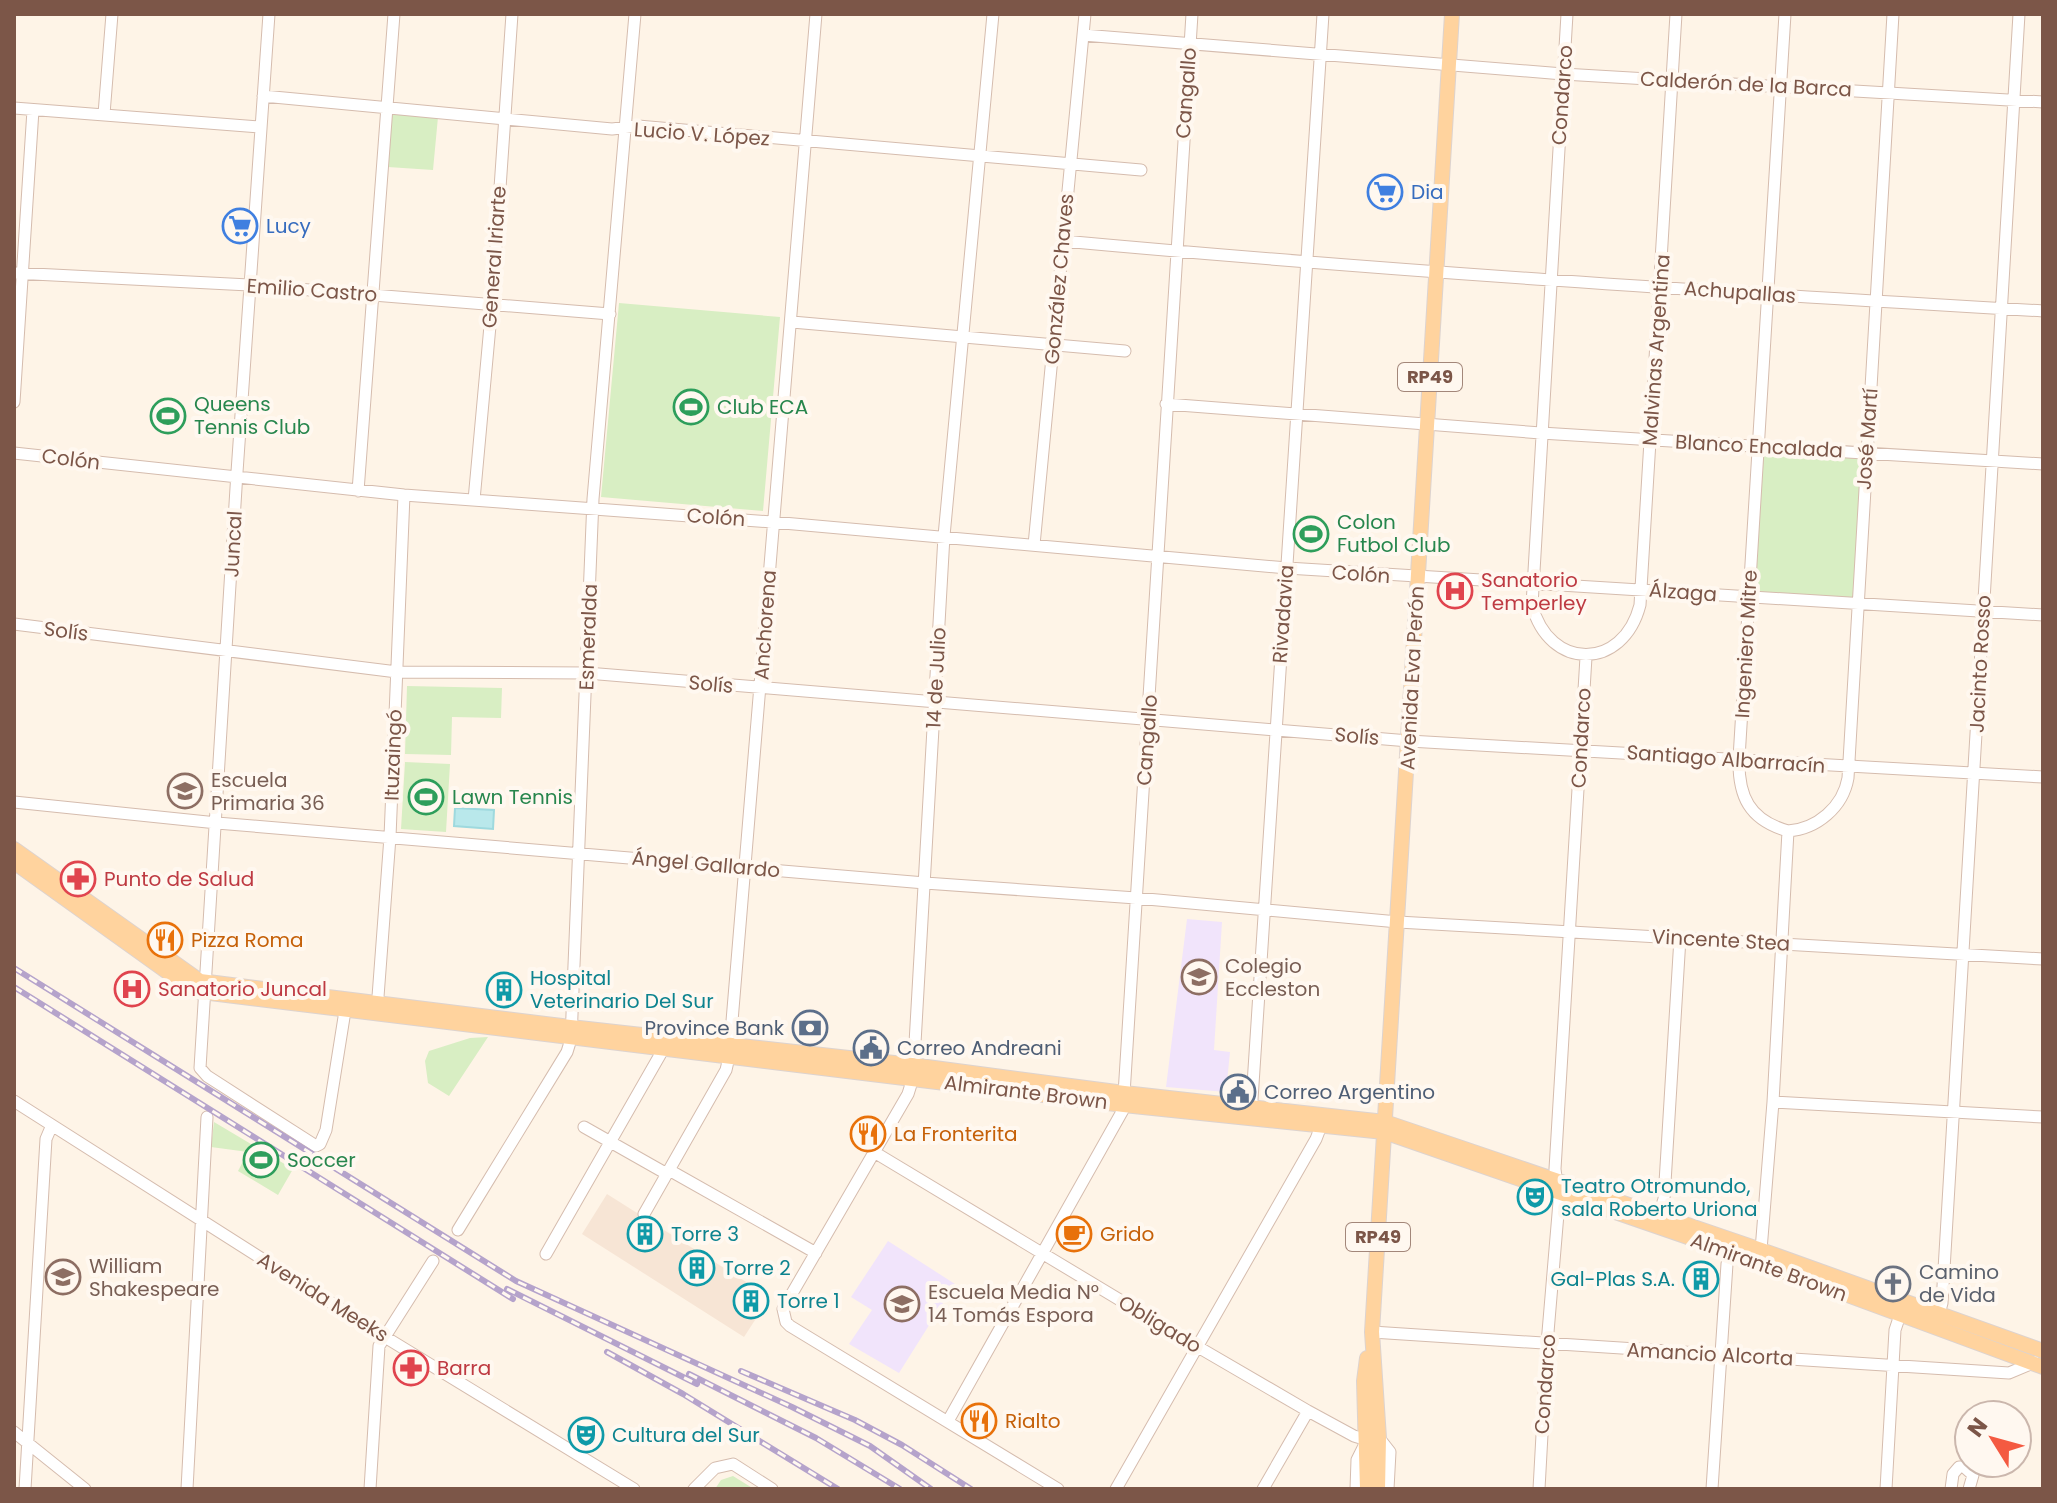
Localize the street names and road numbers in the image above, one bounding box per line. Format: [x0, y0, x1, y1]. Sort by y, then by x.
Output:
street label: Condarco [1545, 44, 1579, 146]
street label: Cangallo [1169, 46, 1203, 140]
street label: Calderón de la Barca [1639, 64, 1853, 104]
street label: Lucio V. López [633, 115, 771, 153]
street label: General Iriarte [475, 185, 513, 329]
street label: González Chaves [1038, 192, 1080, 366]
street label: Malvinas Argentina [1635, 253, 1677, 447]
street label: Emilio Castro [246, 271, 378, 309]
street label: Achupallas [1683, 274, 1797, 310]
road number: RP49 [1398, 363, 1462, 391]
street label: José Martí [1849, 387, 1885, 491]
street label: Blanco Encalada [1674, 428, 1844, 464]
street label: Colón [40, 442, 102, 476]
street label: Colón [686, 501, 746, 533]
street label: Juncal [217, 510, 249, 578]
street label: Colón [1331, 558, 1391, 590]
street label: Rivadavia [1266, 564, 1300, 664]
street label: Anchorena [747, 569, 783, 681]
street label: Ingeniero Mitre [1728, 569, 1764, 719]
street label: Álzaga [1648, 576, 1718, 608]
street label: Esmeralda [572, 583, 604, 691]
street label: Avenida Eva Perón [1393, 585, 1431, 771]
street label: Jacinto Rosso [1962, 594, 1998, 734]
street label: Solís [42, 614, 90, 648]
street label: 14 de Julio [919, 627, 953, 729]
street label: Solís [687, 668, 735, 700]
street label: Condarco [1564, 687, 1598, 789]
street label: Cangallo [1130, 693, 1164, 787]
street label: Ituzaingó [377, 709, 409, 801]
street label: Solís [1333, 720, 1381, 752]
street label: Santiago Albarracín [1626, 738, 1826, 780]
street label: Ángel Gallardo [631, 844, 781, 884]
street label: Vincente Stea [1651, 922, 1791, 958]
street label: Almirante Brown [943, 1068, 1109, 1116]
road number: RP49 [1346, 1223, 1410, 1251]
street label: Almirante Brown [1687, 1226, 1851, 1308]
street label: Avenida Meeks [252, 1245, 394, 1349]
street label: Obligado [1113, 1288, 1207, 1360]
street label: Condarco [1528, 1333, 1562, 1435]
street label: Amancio Alcorta [1626, 1336, 1794, 1372]

